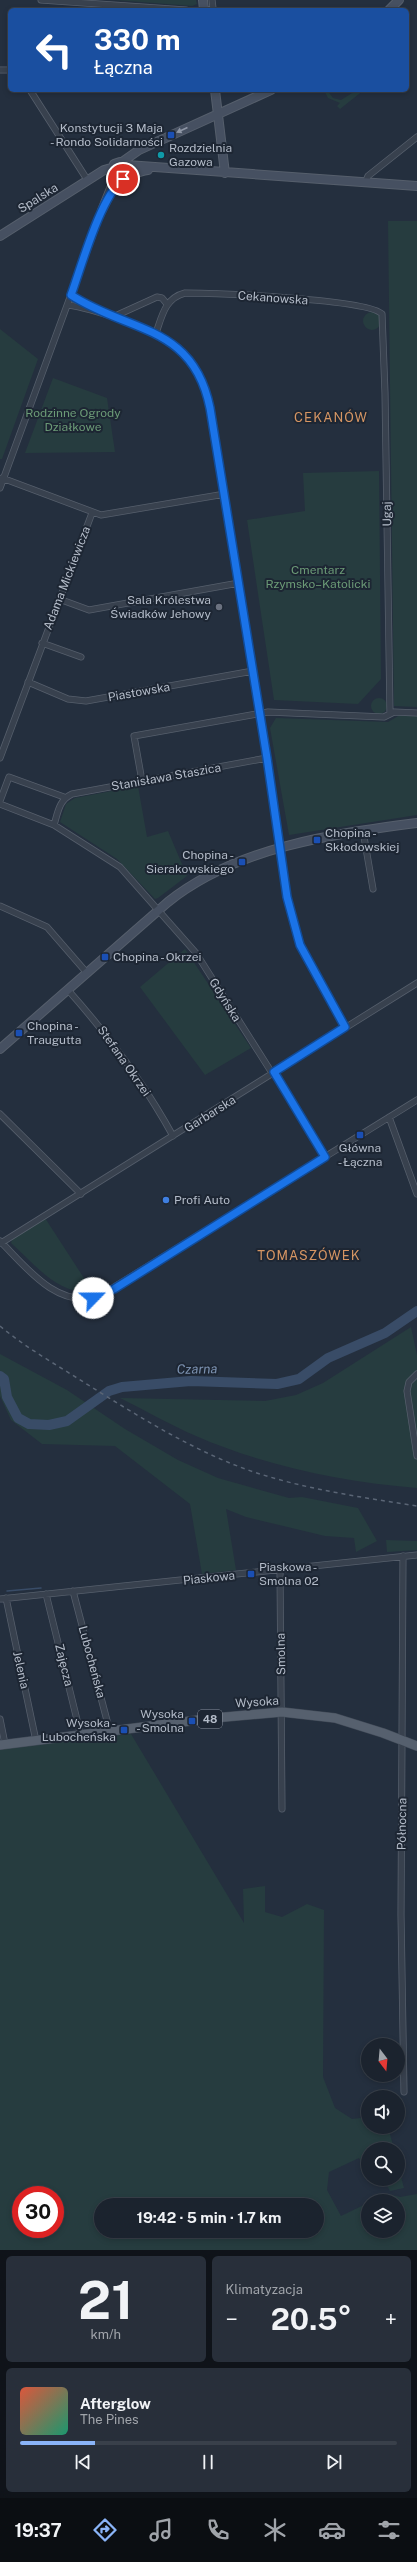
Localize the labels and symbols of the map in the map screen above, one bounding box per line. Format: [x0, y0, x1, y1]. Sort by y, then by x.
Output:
place label: Konstytucji 3 Maja - Rondo Solidarności [50, 121, 163, 149]
one-way arrow [177, 127, 188, 133]
marker: Konstytucji 3 Maja - Rondo Solidarności [166, 130, 176, 140]
place label: Rozdzielnia Gazowa [169, 141, 232, 169]
marker: Rozdzielnia Gazowa [156, 150, 166, 160]
pin [106, 162, 140, 196]
street label: Spalska [15, 180, 61, 216]
street label: Cekanowska [237, 289, 309, 307]
park label: Rodzinne Ogrody Działkowe [25, 406, 121, 434]
district label: CEKANÓW [294, 409, 368, 425]
street label: Ugaj [380, 501, 394, 527]
street label: Adama Mickiewicza [41, 524, 93, 632]
park label: Cmentarz Rzymsko–Katolicki [266, 563, 371, 591]
place label: Sala Królestwa Świadków Jehowy [110, 593, 212, 621]
marker: Sala Królestwa Świadków Jehowy [214, 602, 224, 612]
street label: Piastowska [107, 680, 171, 704]
street label: Stanisława Staszica [110, 760, 222, 794]
place label: Chopina - Skłodowskiej [325, 826, 399, 854]
marker: Chopina - Skłodowskiej [312, 835, 322, 845]
place label: Chopina - Sierakowskiego [146, 848, 234, 876]
marker: Chopina - Sierakowskiego [237, 857, 247, 867]
place label: Chopina - Okrzei [113, 950, 202, 964]
marker: Chopina - Okrzei [100, 952, 110, 962]
street label: Gdyńska [206, 976, 244, 1024]
place label: Chopina - Traugutta [27, 1019, 81, 1047]
street label: Stefana Okrzei [95, 1023, 153, 1099]
marker: Chopina - Traugutta [14, 1028, 24, 1038]
street label: Garbarska [182, 1093, 238, 1135]
marker: Główna - Łączna [355, 1130, 365, 1140]
place label: Główna - Łączna [338, 1141, 382, 1169]
place label: Profi Auto [174, 1193, 230, 1207]
marker: Profi Auto [161, 1195, 171, 1205]
district label: TOMASZÓWEK [257, 1247, 361, 1263]
position arrow [72, 1277, 114, 1319]
water label: Czarna [177, 1361, 218, 1377]
place label: Piaskowa - Smolna 02 [259, 1560, 319, 1588]
street label: Piaskowa [182, 1568, 236, 1588]
marker: Piaskowa - Smolna 02 [246, 1569, 256, 1579]
street label: Lubocheńska [76, 1624, 108, 1700]
street label: Smolna [274, 1633, 288, 1675]
street label: Zajęcza [52, 1642, 76, 1688]
street label: Jelenia [10, 1650, 32, 1690]
street label: Wysoka [235, 1693, 279, 1711]
place label: Wysoka - Smolna [136, 1707, 184, 1735]
road number: 48 [198, 1710, 222, 1728]
place label: Wysoka - Lubocheńska [42, 1716, 116, 1744]
marker: Wysoka - Smolna [187, 1716, 197, 1726]
marker: Wysoka - Lubocheńska [119, 1725, 129, 1735]
street label: Północna [395, 1798, 409, 1850]
north arrow [361, 2038, 405, 2082]
speed limit sign: 30 [12, 2186, 64, 2238]

